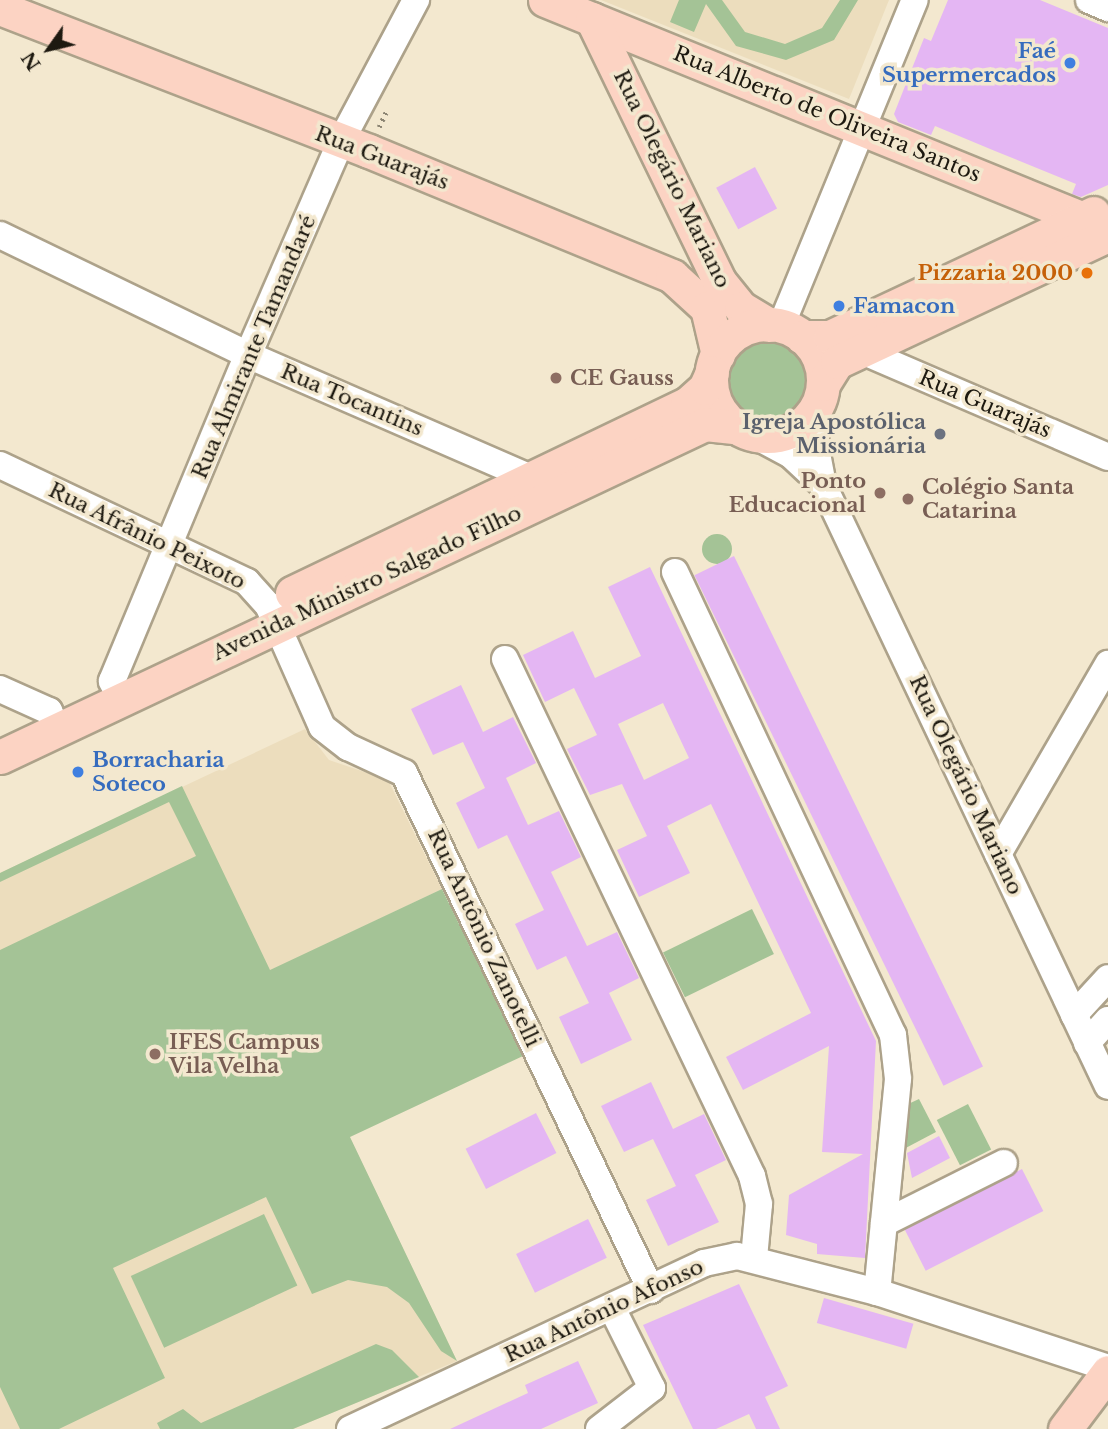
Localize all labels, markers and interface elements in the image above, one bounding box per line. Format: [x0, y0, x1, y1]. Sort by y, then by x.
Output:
north arrow [14, 14, 84, 84]
place label: Faé Supermercados [882, 38, 1056, 88]
street label: Rua Alberto de Oliveira Santos [669, 40, 985, 188]
text: N [17, 47, 46, 75]
marker: Faé Supermercados [1062, 55, 1078, 71]
street label: Rua Olegário Mariano [608, 66, 736, 292]
street label: Rua Guarajás [311, 121, 453, 195]
street label: Rua Almirante Tamandaré [187, 211, 321, 483]
place label: Pizzaria 2000 [918, 260, 1073, 286]
marker: Pizzaria 2000 [1079, 265, 1095, 281]
place label: Famacon [853, 293, 955, 319]
marker: Famacon [831, 298, 847, 314]
street label: Rua Tocantins [277, 359, 427, 441]
place label: CE Gauss [570, 365, 674, 391]
street label: Rua Guarajás [915, 365, 1055, 443]
marker: CE Gauss [548, 370, 564, 386]
place label: Igreja Apostólica Missionária [741, 409, 926, 459]
marker: Igreja Apostólica Missionária [932, 426, 948, 442]
place label: Ponto Educacional [729, 468, 866, 518]
place label: Colégio Santa Catarina [922, 474, 1074, 524]
street label: Rua Afrânio Peixoto [44, 477, 250, 595]
marker: Ponto Educacional [872, 485, 888, 501]
marker: Colégio Santa Catarina [900, 491, 916, 507]
street label: Avenida Ministro Salgado Filho [209, 500, 525, 666]
street label: Rua Olegário Mariano [904, 671, 1028, 899]
place label: Borracharia Soteco [92, 747, 225, 797]
marker: Borracharia Soteco [70, 764, 86, 780]
street label: Rua Antônio Zanotelli [422, 824, 546, 1052]
place label: IFES Campus Vila Velha [169, 1029, 320, 1079]
marker: IFES Campus Vila Velha [147, 1046, 163, 1062]
street label: Rua Antônio Afonso [500, 1253, 708, 1369]

